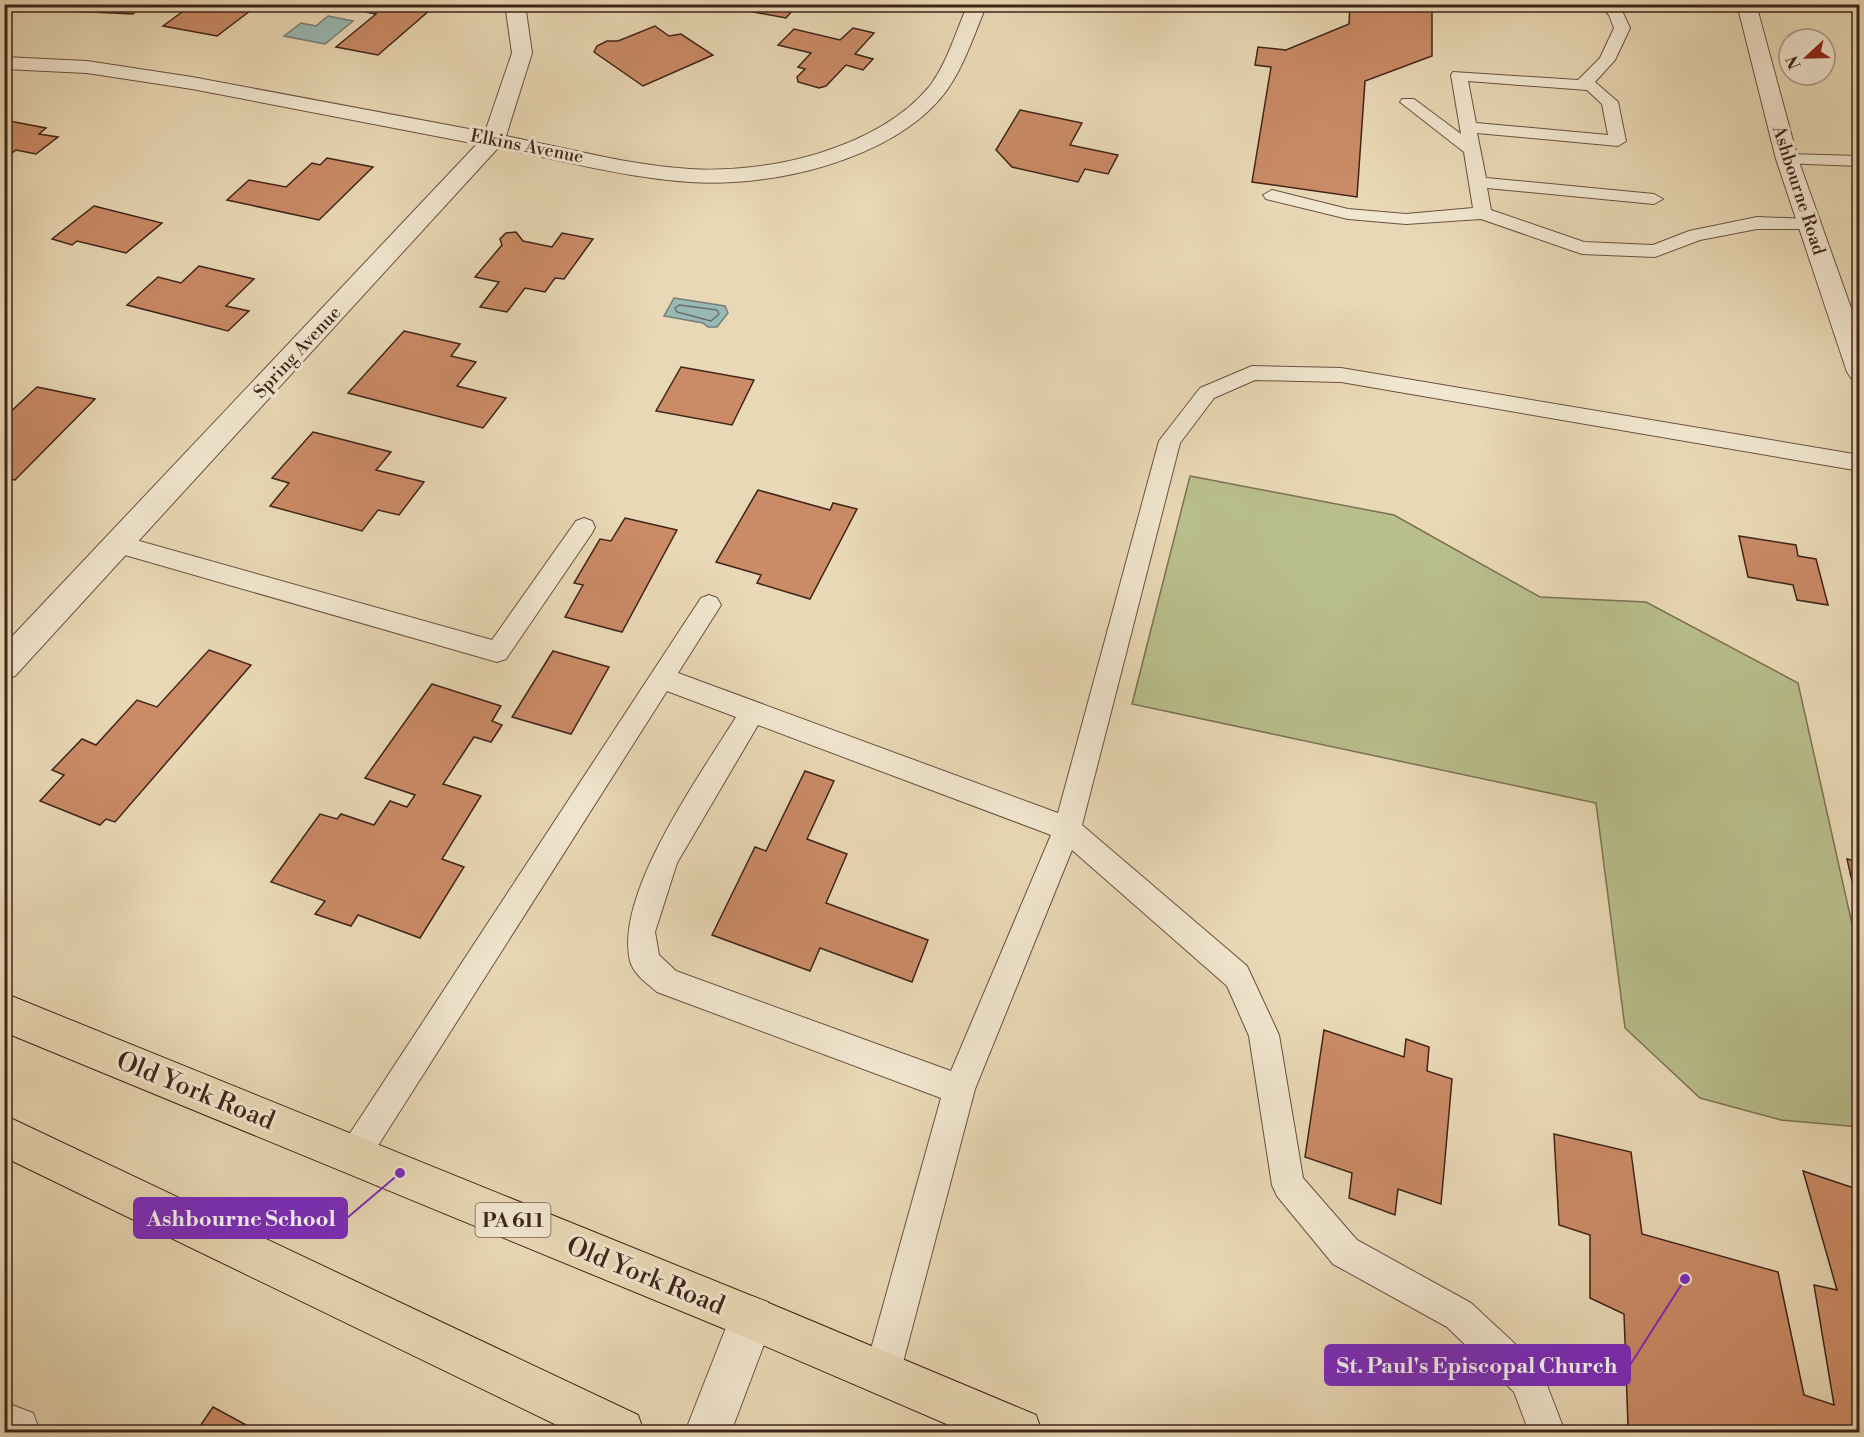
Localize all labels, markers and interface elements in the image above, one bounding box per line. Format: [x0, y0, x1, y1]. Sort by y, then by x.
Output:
north arrow [1777, 27, 1837, 87]
text: N [1782, 52, 1806, 72]
street label: Ashbourne Road [1766, 121, 1831, 259]
street label: Elkins Avenue [468, 124, 585, 169]
street label: Spring Avenue [249, 301, 346, 403]
street label: Old York Road [112, 1045, 280, 1137]
callout: Ashbourne School [134, 1198, 347, 1238]
road number: PA 611 [476, 1203, 550, 1237]
text: Ashbourne School [145, 1206, 336, 1233]
street label: Old York Road [562, 1230, 730, 1322]
callout: St. Paul's Episcopal Church [1325, 1345, 1630, 1385]
text: St. Paul's Episcopal Church [1337, 1353, 1618, 1380]

